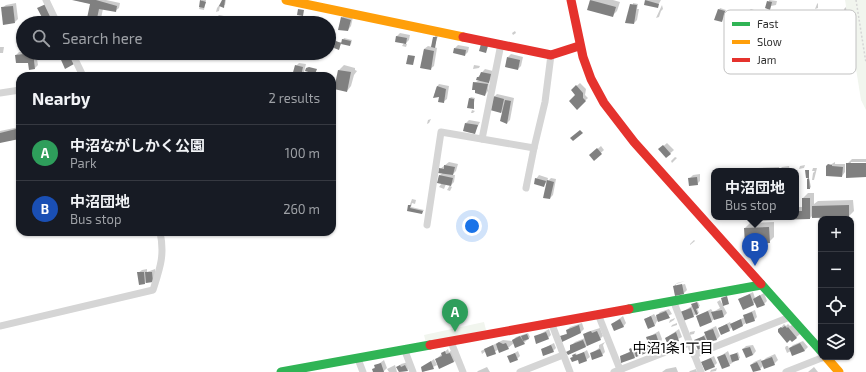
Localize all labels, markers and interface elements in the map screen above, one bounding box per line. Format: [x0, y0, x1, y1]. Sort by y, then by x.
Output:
legend [724, 10, 856, 74]
search box [16, 16, 336, 60]
text: Fast [757, 17, 779, 30]
icon: search [30, 27, 52, 49]
text: Search here [62, 29, 143, 47]
text: Slow [757, 35, 782, 48]
text: Jam [757, 53, 776, 66]
text: Nearby [32, 88, 90, 108]
text: 2 results [268, 90, 320, 106]
text: 中沼ながしかく公園 [70, 136, 205, 154]
text: A [41, 145, 49, 161]
text: 100 m [285, 145, 320, 161]
text: Park [70, 155, 97, 171]
popup [711, 168, 799, 220]
text: 中沼団地 [725, 178, 785, 196]
text: 中沼団地 [70, 192, 130, 210]
text: Bus stop [725, 197, 776, 213]
text: B [41, 201, 49, 217]
text: 260 m [283, 201, 320, 217]
text: Bus stop [70, 211, 121, 227]
your location [462, 216, 482, 236]
map controls [818, 216, 854, 360]
button: + [818, 216, 854, 252]
pin: B [742, 233, 768, 266]
button: − [818, 252, 854, 288]
button: locate [818, 288, 854, 324]
pin: A [442, 299, 468, 332]
button: layers [818, 324, 854, 360]
district label: 中沼1条1丁目 [632, 339, 714, 356]

